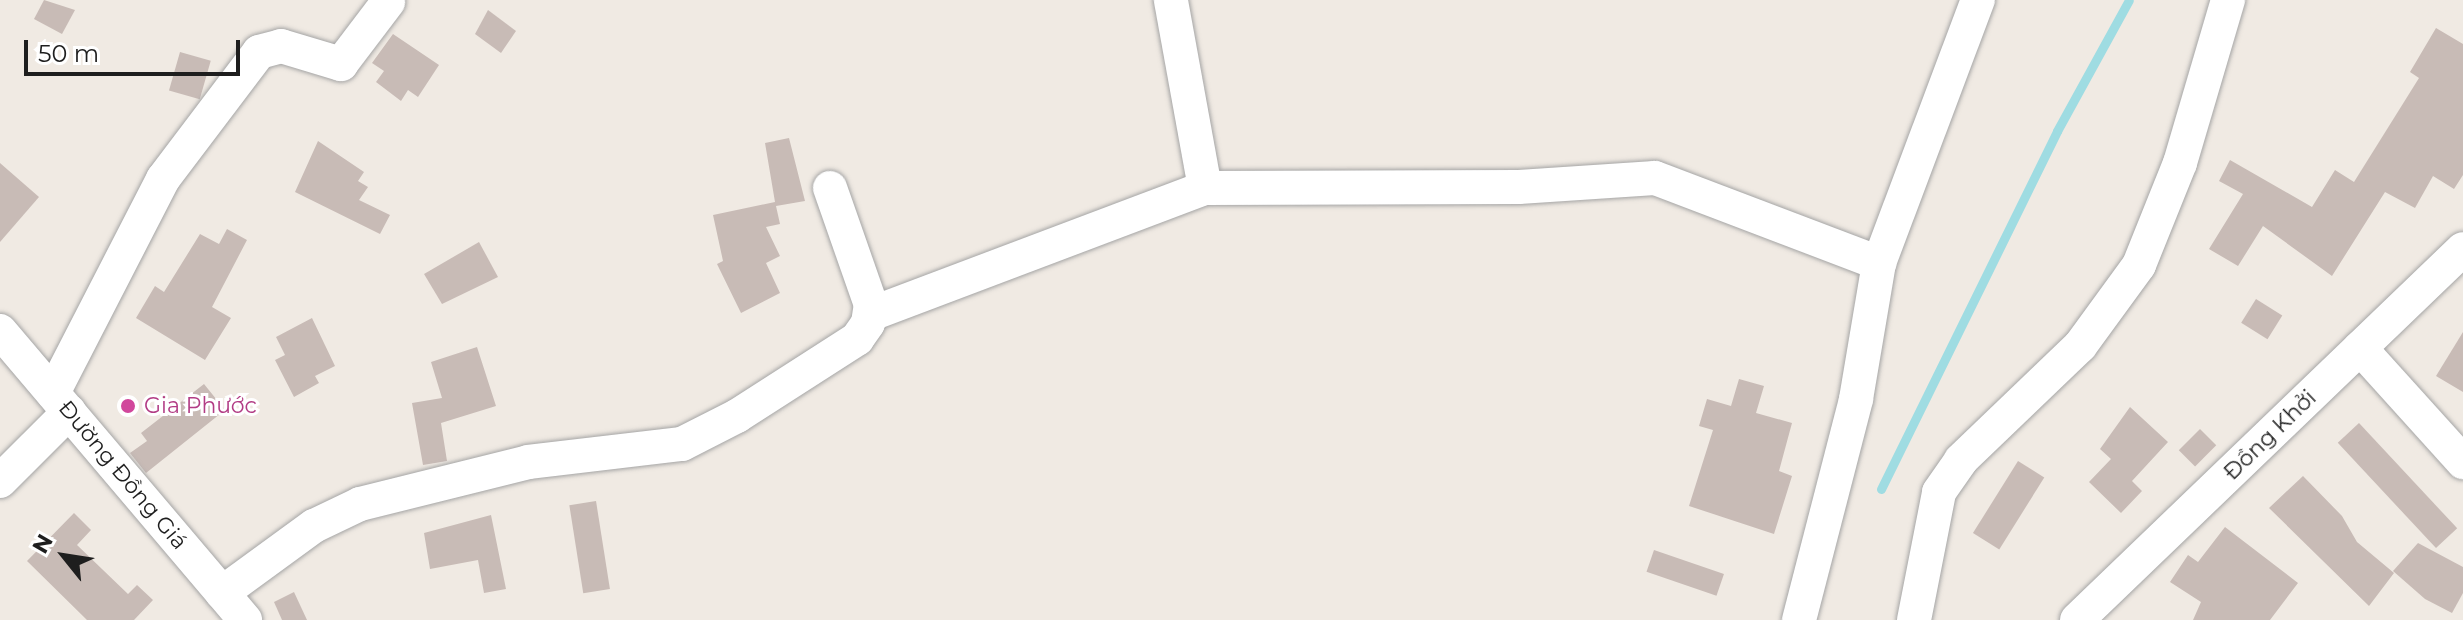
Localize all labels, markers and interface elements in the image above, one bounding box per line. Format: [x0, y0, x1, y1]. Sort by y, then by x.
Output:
scale bar [28, 24, 244, 74]
text: 50 m [38, 39, 99, 68]
street label: Đồng Khởi [2218, 385, 2322, 485]
place label: Gia Phước [144, 393, 257, 419]
street label: Đường Đồng Giá [53, 395, 193, 555]
marker: Gia Phước [119, 397, 137, 415]
north arrow [24, 516, 104, 596]
text: N [27, 529, 59, 558]

